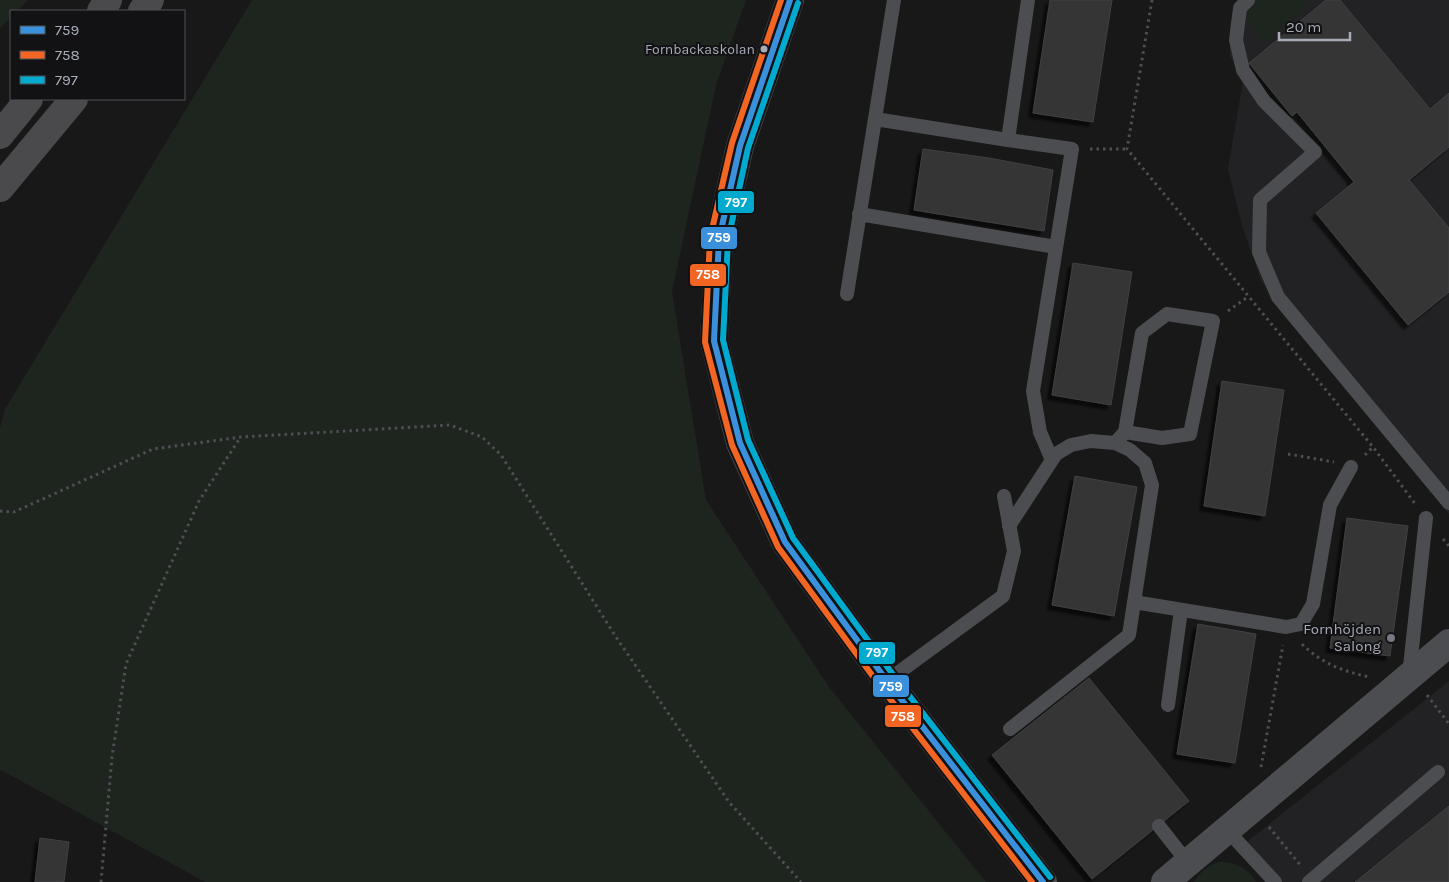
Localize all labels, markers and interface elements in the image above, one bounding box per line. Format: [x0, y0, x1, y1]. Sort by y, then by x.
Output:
legend [10, 10, 185, 100]
scale bar [1279, 10, 1350, 42]
text: 20 m [1286, 18, 1321, 36]
text: 759 [55, 21, 79, 39]
place label: Fornbackaskolan [645, 41, 755, 58]
marker: Fornbackaskolan [759, 44, 769, 54]
text: 758 [55, 46, 80, 64]
text: 797 [55, 71, 78, 89]
line badge: 797 [717, 190, 755, 214]
text: 797 [725, 194, 747, 211]
line badge: 759 [700, 226, 738, 250]
text: 759 [707, 229, 731, 246]
line badge: 758 [689, 263, 727, 287]
text: 758 [696, 266, 720, 283]
place label: Fornhöjden Salong [1303, 620, 1382, 655]
marker: Fornhöjden Salong [1385, 632, 1397, 644]
line badge: 797 [858, 641, 896, 665]
text: 797 [866, 644, 888, 661]
line badge: 759 [872, 674, 910, 698]
text: 759 [879, 678, 903, 695]
line badge: 758 [884, 704, 922, 728]
text: 758 [891, 708, 915, 725]

